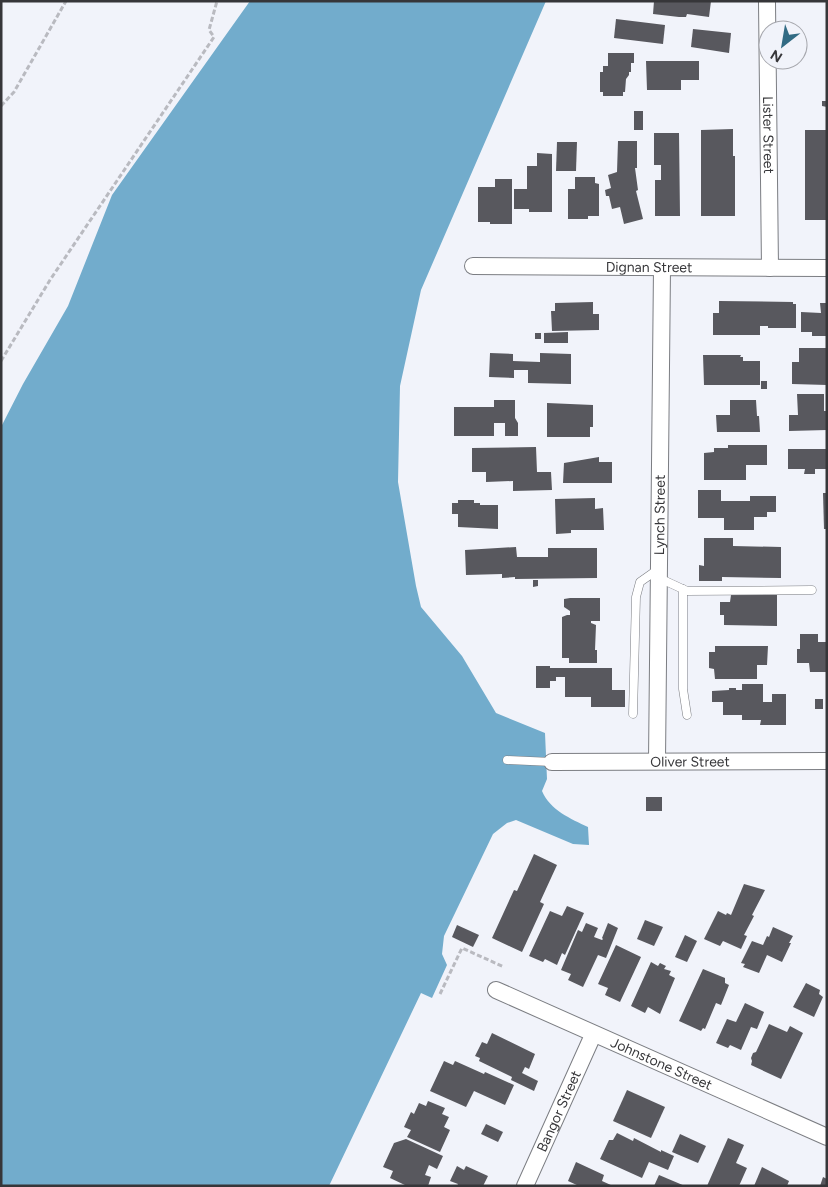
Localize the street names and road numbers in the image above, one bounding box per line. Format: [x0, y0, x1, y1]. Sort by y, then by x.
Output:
street label: Lister Street [759, 96, 777, 174]
street label: Dignan Street [606, 259, 692, 276]
street label: Lynch Street [651, 475, 669, 555]
street label: Oliver Street [650, 753, 730, 771]
street label: Johnstone Street [608, 1034, 715, 1094]
street label: Bangor Street [533, 1068, 585, 1155]

